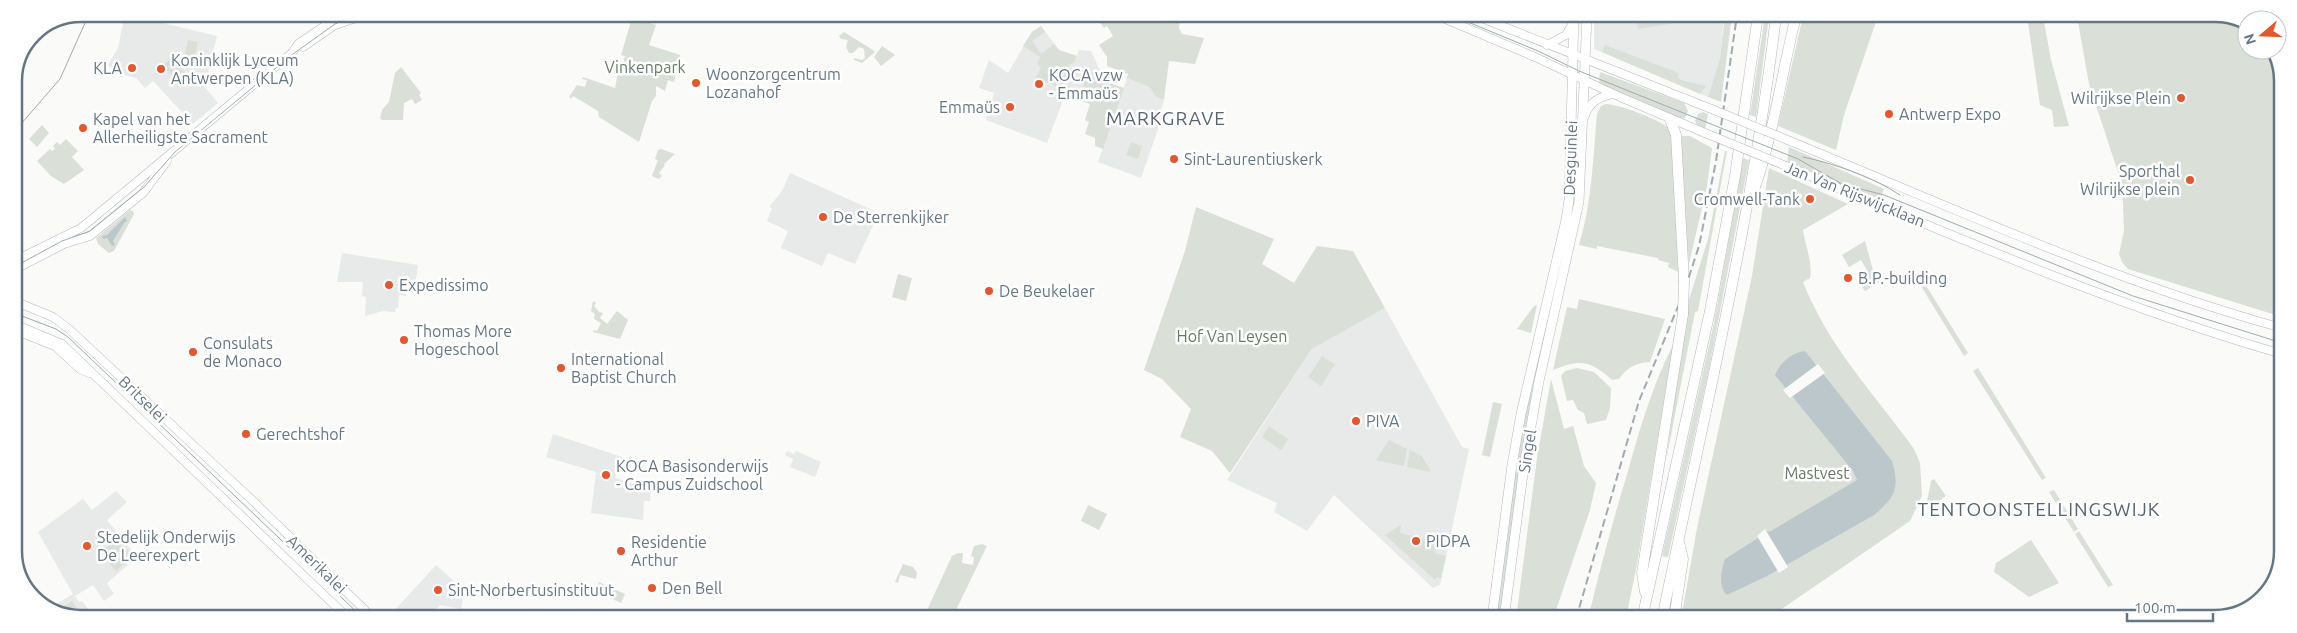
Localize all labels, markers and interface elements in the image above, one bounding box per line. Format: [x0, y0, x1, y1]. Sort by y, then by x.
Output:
north arrow [2237, 10, 2287, 60]
text: N [2240, 32, 2259, 47]
place label: Koninklijk Lyceum Antwerpen (KLA) [171, 51, 299, 88]
park label: Vinkenpark [604, 58, 686, 76]
place label: KLA [93, 59, 123, 77]
marker: KLA [126, 62, 138, 74]
marker: Koninklijk Lyceum Antwerpen (KLA) [155, 63, 167, 75]
place label: Woonzorgcentrum Lozanahof [706, 65, 841, 101]
place label: KOCA vzw - Emmaüs [1049, 66, 1123, 102]
marker: Woonzorgcentrum Lozanahof [690, 77, 702, 89]
marker: KOCA vzw - Emmaüs [1033, 78, 1045, 90]
place label: Wilrijkse Plein [2071, 89, 2171, 107]
marker: Wilrijkse Plein [2175, 92, 2187, 104]
place label: Emmaüs [939, 98, 1000, 116]
marker: Emmaüs [1004, 101, 1016, 113]
place label: Antwerp Expo [1899, 105, 2001, 123]
district label: MARKGRAVE [1106, 107, 1226, 129]
marker: Antwerp Expo [1883, 108, 1895, 120]
place label: Kapel van het Allerheiligste Sacrament [93, 110, 269, 146]
street label: Desguinlei [1560, 120, 1580, 196]
marker: Kapel van het Allerheiligste Sacrament [77, 122, 89, 134]
place label: Sint-Laurentiuskerk [1184, 150, 1322, 168]
marker: Sint-Laurentiuskerk [1168, 153, 1180, 165]
street label: Jan Van Rijswijcklaan [1782, 158, 1928, 230]
place label: Sporthal Wilrijkse plein [2080, 162, 2180, 198]
marker: Sporthal Wilrijkse plein [2184, 174, 2196, 186]
place label: Cromwell-Tank [1694, 190, 1800, 208]
marker: Cromwell-Tank [1804, 193, 1816, 205]
place label: De Sterrenkijker [833, 208, 949, 226]
marker: De Sterrenkijker [817, 211, 829, 223]
place label: B.P.-building [1858, 269, 1947, 287]
marker: B.P.-building [1842, 272, 1854, 284]
place label: Expedissimo [399, 276, 489, 294]
marker: Expedissimo [383, 279, 395, 291]
place label: De Beukelaer [999, 282, 1095, 300]
marker: De Beukelaer [983, 285, 995, 297]
place label: Thomas More Hogeschool [414, 322, 512, 358]
park label: Hof Van Leysen [1177, 327, 1287, 345]
place label: Consulats de Monaco [203, 334, 282, 370]
marker: Thomas More Hogeschool [398, 334, 410, 346]
marker: Consulats de Monaco [187, 346, 199, 358]
place label: International Baptist Church [571, 350, 677, 386]
marker: International Baptist Church [555, 362, 567, 374]
street label: Britselei [115, 372, 171, 426]
place label: PIVA [1366, 412, 1400, 430]
marker: PIVA [1350, 415, 1362, 427]
place label: Gerechtshof [256, 425, 346, 443]
marker: Gerechtshof [240, 428, 252, 440]
street label: Singel [1515, 428, 1539, 474]
place label: KOCA Basisonderwijs - Campus Zuidschool [616, 457, 768, 493]
park label: Mastvest [1784, 464, 1850, 482]
marker: KOCA Basisonderwijs - Campus Zuidschool [600, 469, 612, 481]
district label: TENTOONSTELLINGSWIJK [1918, 498, 2160, 520]
place label: Stedelijk Onderwijs De Leerexpert [97, 528, 236, 564]
street label: Amerikalei [283, 531, 351, 597]
place label: PIDPA [1426, 532, 1471, 550]
place label: Residentie Arthur [631, 533, 707, 569]
marker: PIDPA [1410, 535, 1422, 547]
marker: Stedelijk Onderwijs De Leerexpert [81, 540, 93, 552]
marker: Residentie Arthur [615, 545, 627, 557]
place label: Den Bell [662, 579, 722, 597]
place label: Sint-Norbertusinstituut [448, 581, 615, 599]
marker: Den Bell [646, 582, 658, 594]
marker: Sint-Norbertusinstituut [432, 584, 444, 596]
scale bar [2127, 590, 2213, 622]
text: 100 m [2134, 599, 2176, 616]

